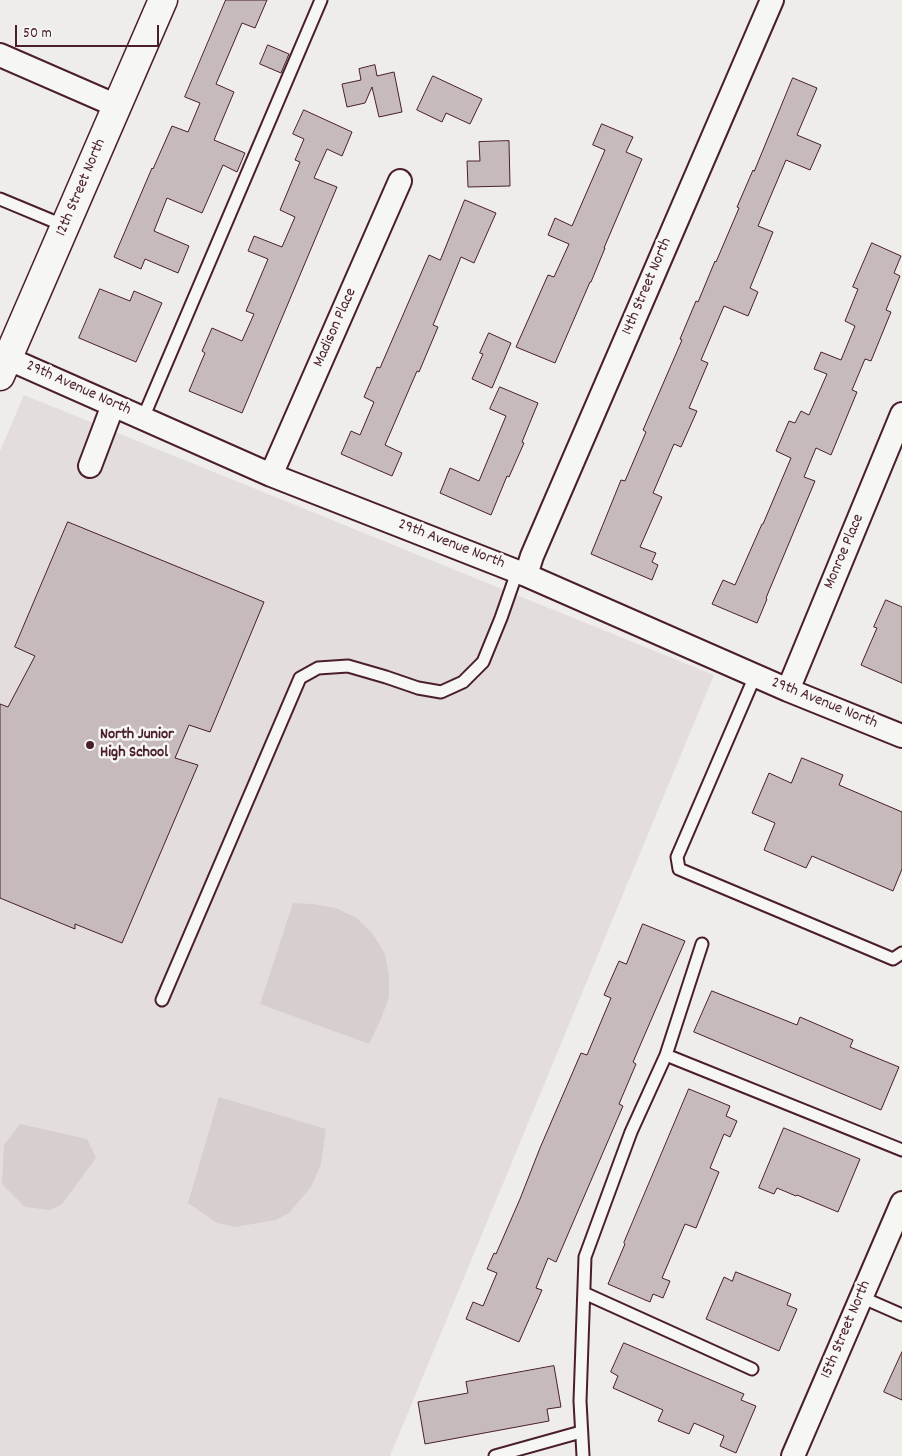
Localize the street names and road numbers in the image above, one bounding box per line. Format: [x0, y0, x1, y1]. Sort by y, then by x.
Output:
street label: 12th Street North [53, 136, 111, 240]
street label: 14th Street North [619, 235, 677, 339]
street label: Madison Place [310, 286, 362, 370]
street label: 29th Avenue North [23, 357, 133, 421]
street label: Monroe Place [821, 512, 869, 592]
street label: 29th Avenue North [395, 516, 507, 574]
street label: 29th Avenue North [768, 674, 880, 734]
street label: 15th Street North [818, 1278, 876, 1382]

